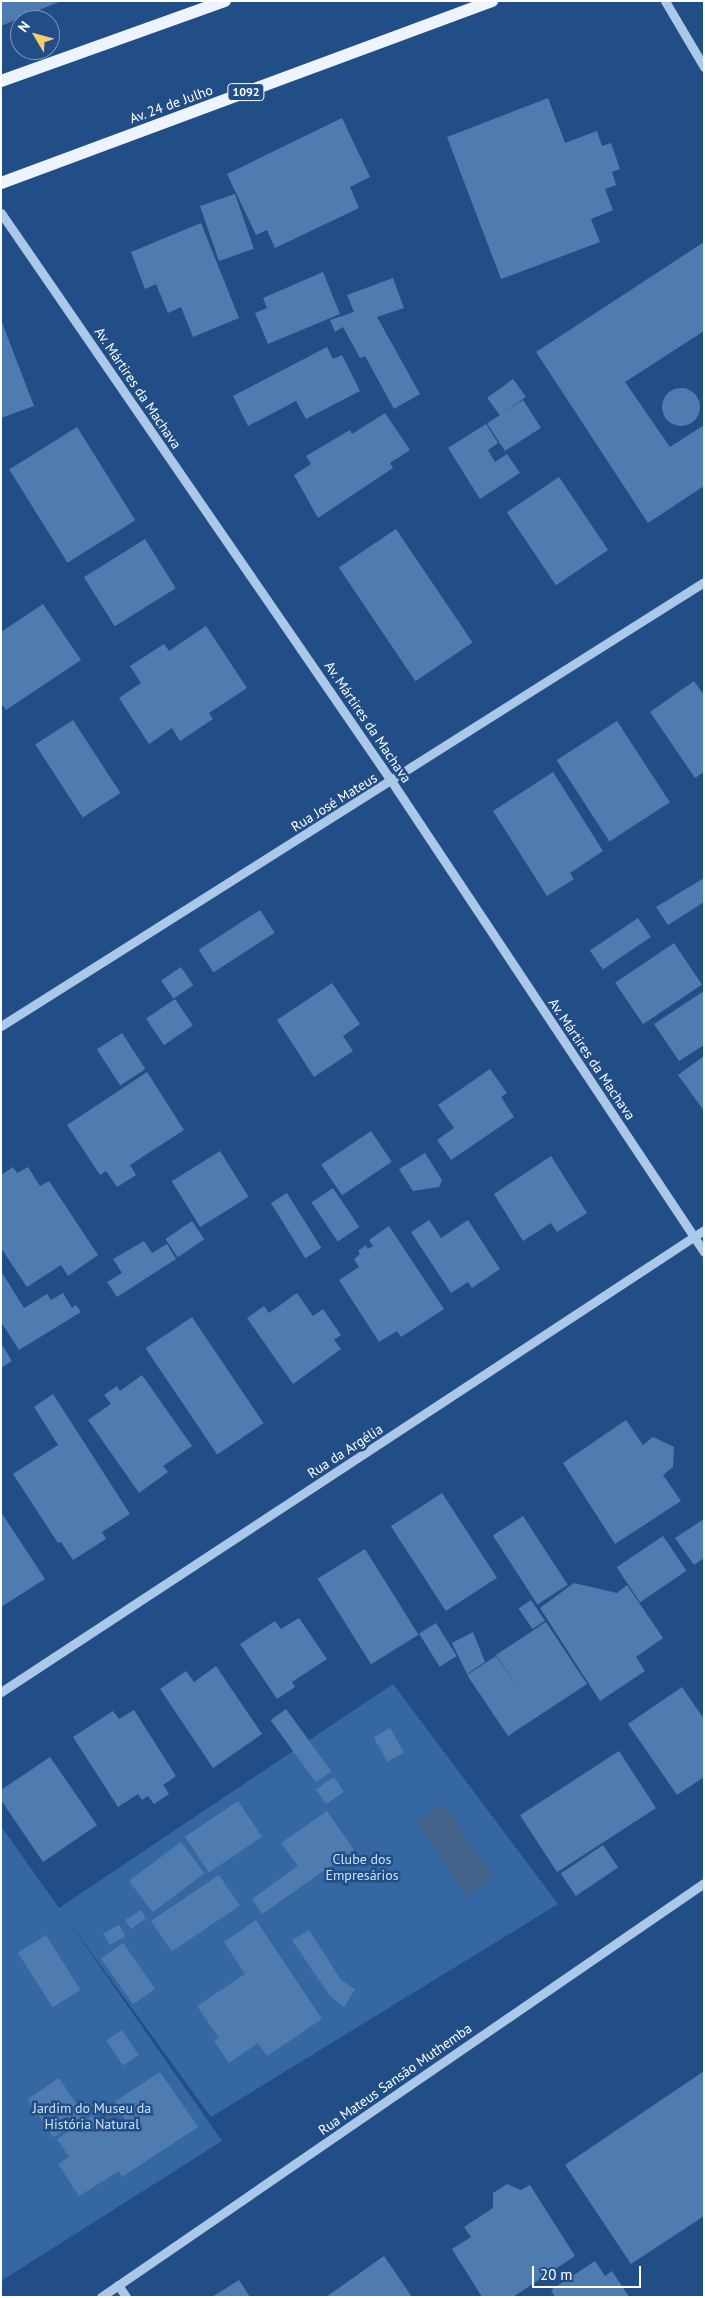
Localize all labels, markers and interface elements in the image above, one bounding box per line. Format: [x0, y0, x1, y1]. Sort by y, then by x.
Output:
north arrow [10, 10, 60, 60]
text: N [14, 17, 34, 36]
street label: Av. 24 de Julho [127, 81, 215, 127]
road number: 1092 [227, 82, 265, 101]
street label: Av. Mártires da Machava [91, 324, 185, 452]
street label: Av. Mártires da Machava [321, 658, 415, 786]
street label: Rua José Mateus [288, 769, 380, 835]
street label: Av. Mártires da Machava [545, 995, 639, 1123]
street label: Rua da Argélia [304, 1420, 386, 1482]
park label: Clube dos Empresários [325, 1851, 399, 1884]
street label: Rua Mateus Sansão Muthemba [315, 2020, 475, 2138]
park label: Jardim do Museu da História Natural [33, 2100, 151, 2132]
scale bar [535, 2256, 644, 2288]
text: 20 m [540, 2265, 573, 2284]

